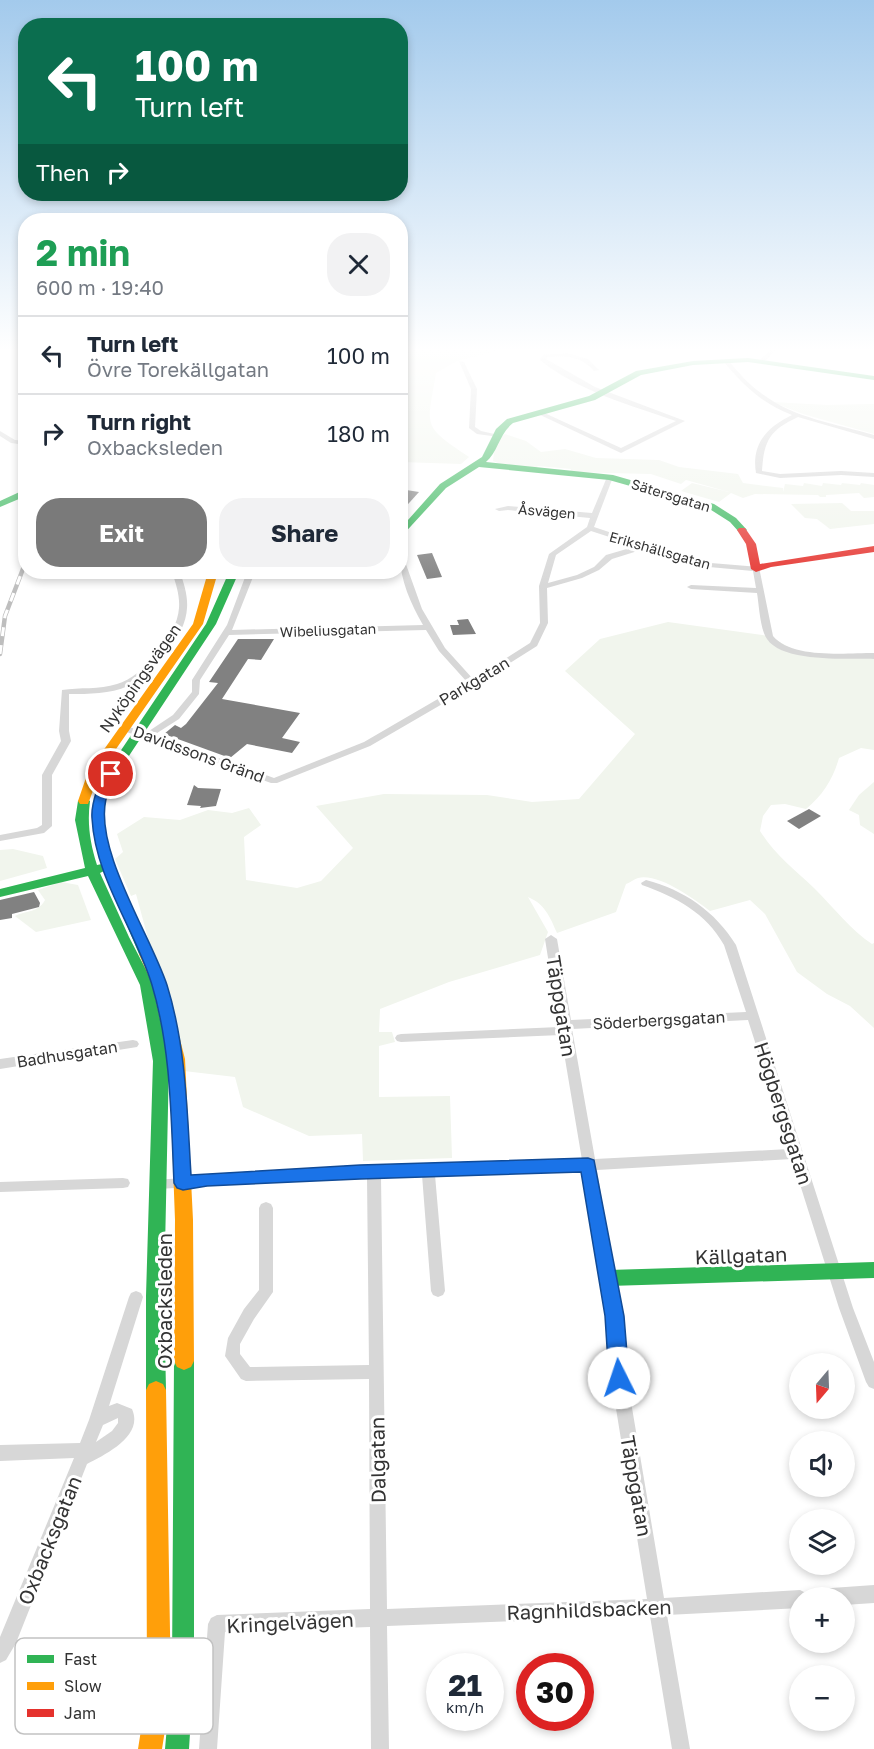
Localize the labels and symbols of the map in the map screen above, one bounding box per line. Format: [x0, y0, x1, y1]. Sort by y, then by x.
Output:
street label: Sätersgatan [629, 475, 713, 515]
street label: Åsvägen [518, 500, 576, 522]
street label: Erikshällsgatan [607, 527, 713, 573]
street label: Nyköpingsvägen [95, 620, 185, 736]
street label: Wibeliusgatan [279, 620, 377, 640]
street label: Parkgatan [435, 652, 513, 710]
street label: Davidssons Gränd [131, 721, 267, 787]
pin [85, 748, 136, 799]
street label: Täppgatan [542, 954, 582, 1058]
street label: Söderbergsgatan [592, 1007, 726, 1033]
street label: Badhusgatan [15, 1036, 119, 1072]
street label: Högbergsgatan [750, 1038, 818, 1188]
street label: Oxbacksleden [152, 1233, 176, 1369]
street label: Källgatan [694, 1241, 788, 1269]
position arrow [587, 1346, 651, 1410]
north arrow [789, 1353, 855, 1419]
street label: Dalgatan [364, 1417, 390, 1503]
street label: Täppgatan [616, 1434, 658, 1538]
street label: Oxbacksgatan [12, 1472, 86, 1608]
street label: Ragnhildsbacken [506, 1594, 672, 1624]
street label: Kringelvägen [226, 1607, 354, 1637]
legend [15, 1638, 213, 1734]
text: Fast [64, 1649, 97, 1669]
speed limit sign: 30 [516, 1653, 594, 1731]
text: Slow [64, 1676, 102, 1696]
text: Jam [64, 1703, 96, 1723]

